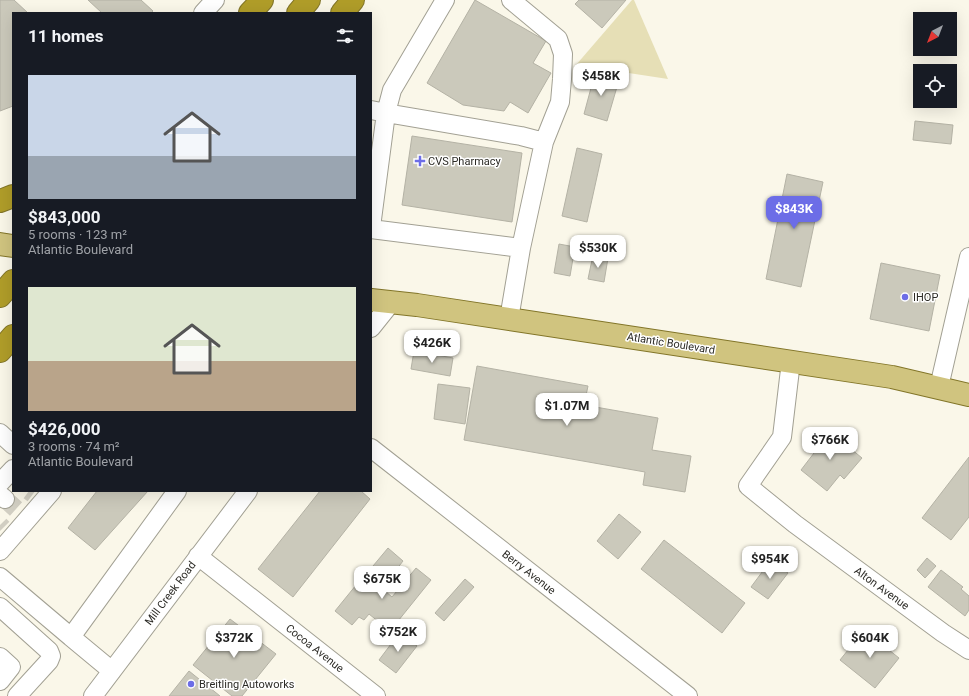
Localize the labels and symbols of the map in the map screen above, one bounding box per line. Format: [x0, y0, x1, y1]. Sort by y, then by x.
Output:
north arrow [913, 12, 957, 56]
pin: $458K [573, 63, 629, 97]
place label: CVS Pharmacy [428, 155, 502, 168]
marker: CVS Pharmacy [415, 156, 425, 166]
pin: $843K [766, 196, 822, 230]
pin: $530K [570, 235, 626, 269]
place label: IHOP [913, 291, 938, 304]
marker: IHOP [900, 292, 910, 302]
pin: $426K [404, 330, 460, 364]
street label: Atlantic Boulevard [626, 330, 716, 357]
pin: $1.07M [534, 393, 600, 427]
pin: $766K [802, 427, 858, 461]
pin: $954K [742, 546, 798, 580]
street label: Berry Avenue [499, 548, 558, 597]
street label: Mill Creek Road [142, 559, 199, 628]
street label: Alton Avenue [852, 564, 912, 613]
pin: $675K [354, 566, 410, 600]
pin: $752K [370, 619, 426, 653]
street label: Cocoa Avenue [283, 622, 346, 675]
pin: $372K [206, 625, 262, 659]
pin: $604K [842, 625, 898, 659]
place label: Breitling Autoworks [199, 678, 295, 691]
marker: Breitling Autoworks [186, 679, 196, 689]

